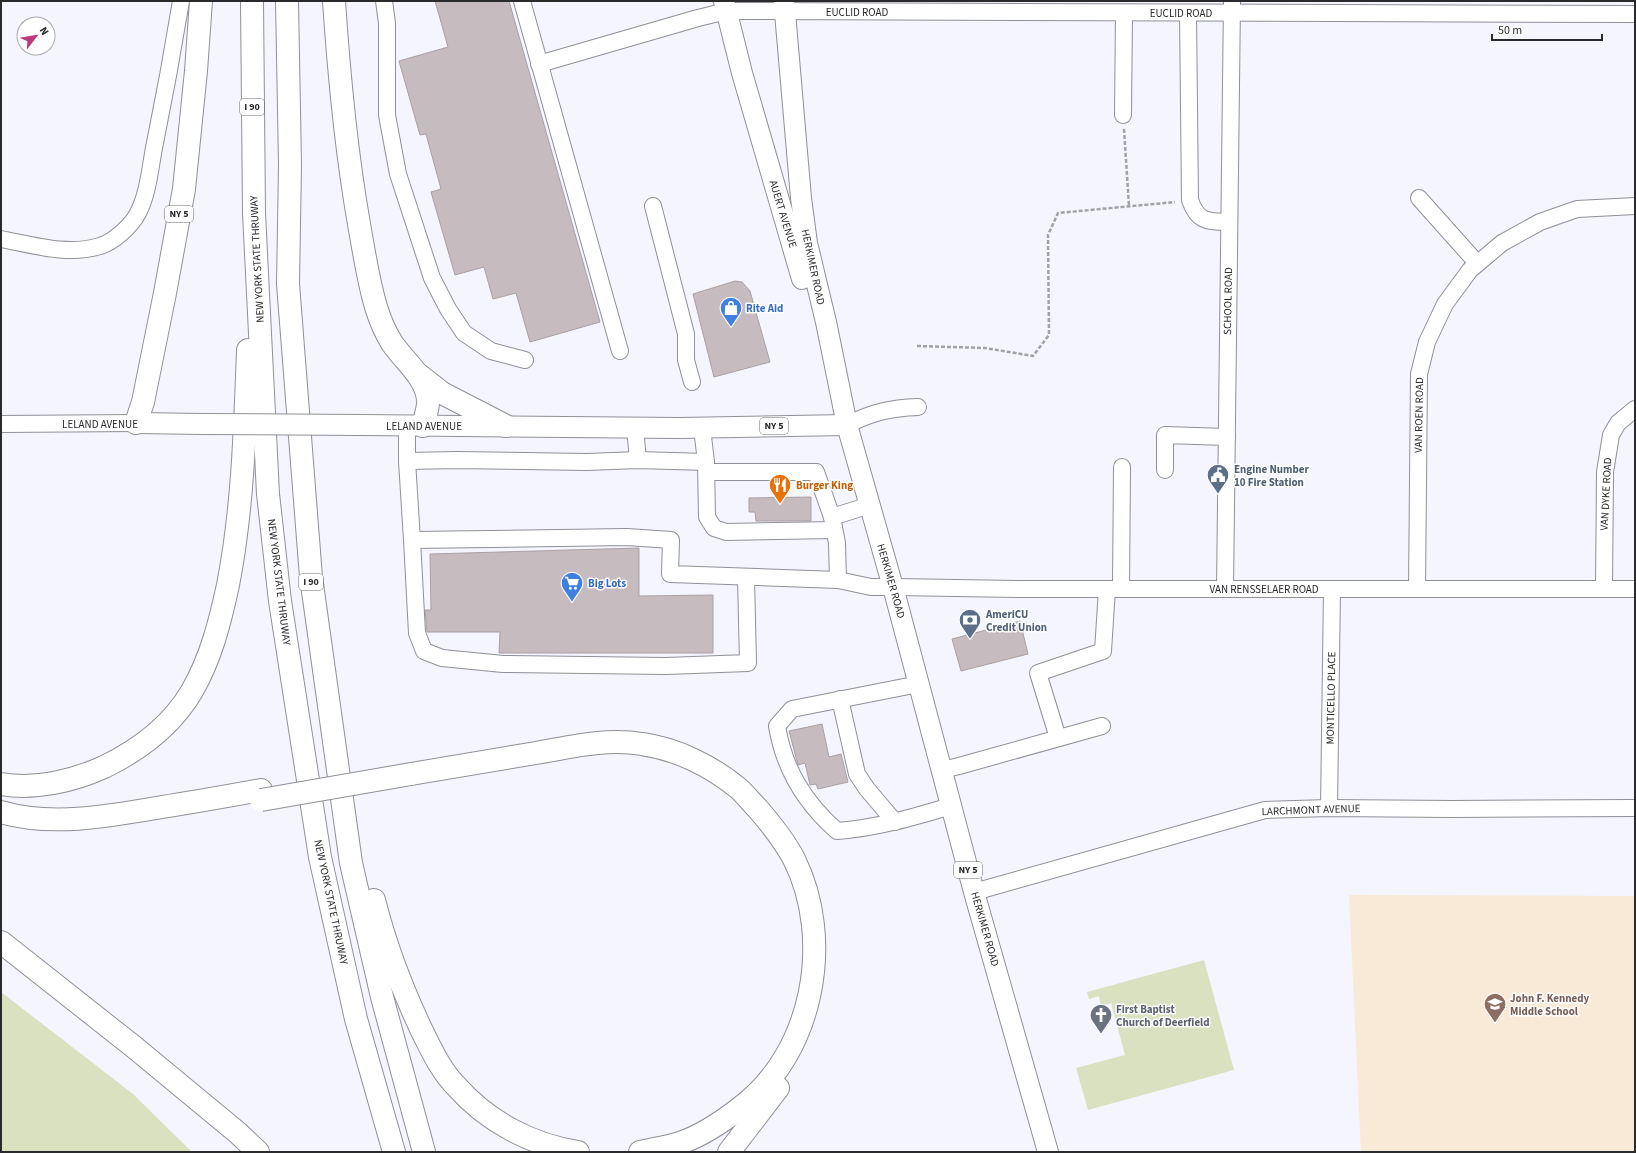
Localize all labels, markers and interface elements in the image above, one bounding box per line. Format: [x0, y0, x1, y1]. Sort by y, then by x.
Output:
street label: EUCLID ROAD [826, 5, 889, 20]
street label: EUCLID ROAD [1150, 6, 1213, 21]
north arrow [16, 16, 56, 56]
scale bar [1492, 16, 1602, 42]
text: 50 m [1498, 22, 1522, 39]
text: N [36, 24, 52, 38]
road number: I 90 [240, 99, 264, 115]
street label: AUERT AVENUE [766, 178, 800, 250]
street label: NEW YORK STATE THRUWAY [246, 194, 268, 323]
road number: NY 5 [165, 206, 193, 222]
street label: HERKIMER ROAD [798, 228, 828, 306]
street label: SCHOOL ROAD [1220, 267, 1236, 335]
shop icon: Rite Aid [718, 295, 744, 328]
place label: Rite Aid [746, 301, 783, 316]
street label: VAN ROEN ROAD [1411, 377, 1427, 453]
street label: LELAND AVENUE [62, 417, 138, 432]
road number: NY 5 [760, 418, 788, 434]
street label: LELAND AVENUE [386, 419, 462, 434]
street label: VAN DYKE ROAD [1597, 457, 1615, 531]
public building icon: Engine Number 10 Fire Station [1205, 462, 1231, 495]
place label: Engine Number 10 Fire Station [1234, 462, 1309, 490]
restaurant icon: Burger King [767, 472, 793, 505]
place label: Burger King [796, 478, 853, 493]
street label: NEW YORK STATE THRUWAY [264, 518, 294, 647]
street label: HERKIMER ROAD [873, 542, 909, 620]
supermarket icon: Big Lots [559, 570, 585, 603]
road number: I 90 [299, 574, 323, 590]
place label: Big Lots [588, 576, 626, 591]
street label: VAN RENSSELAER ROAD [1209, 582, 1319, 597]
bank icon: AmeriCU Credit Union [957, 607, 983, 640]
place label: AmeriCU Credit Union [985, 607, 1047, 635]
street label: MONTICELLO PLACE [1323, 651, 1339, 744]
street label: LARCHMONT AVENUE [1261, 801, 1361, 819]
street label: NEW YORK STATE THRUWAY [310, 838, 352, 967]
road number: NY 5 [954, 862, 982, 878]
street label: HERKIMER ROAD [967, 890, 1003, 968]
school or university icon: John F. Kennedy Middle School [1482, 991, 1508, 1024]
place label: John F. Kennedy Middle School [1510, 991, 1590, 1019]
church icon: First Baptist Church of Deerfield [1088, 1002, 1114, 1035]
place label: First Baptist Church of Deerfield [1116, 1002, 1210, 1030]

